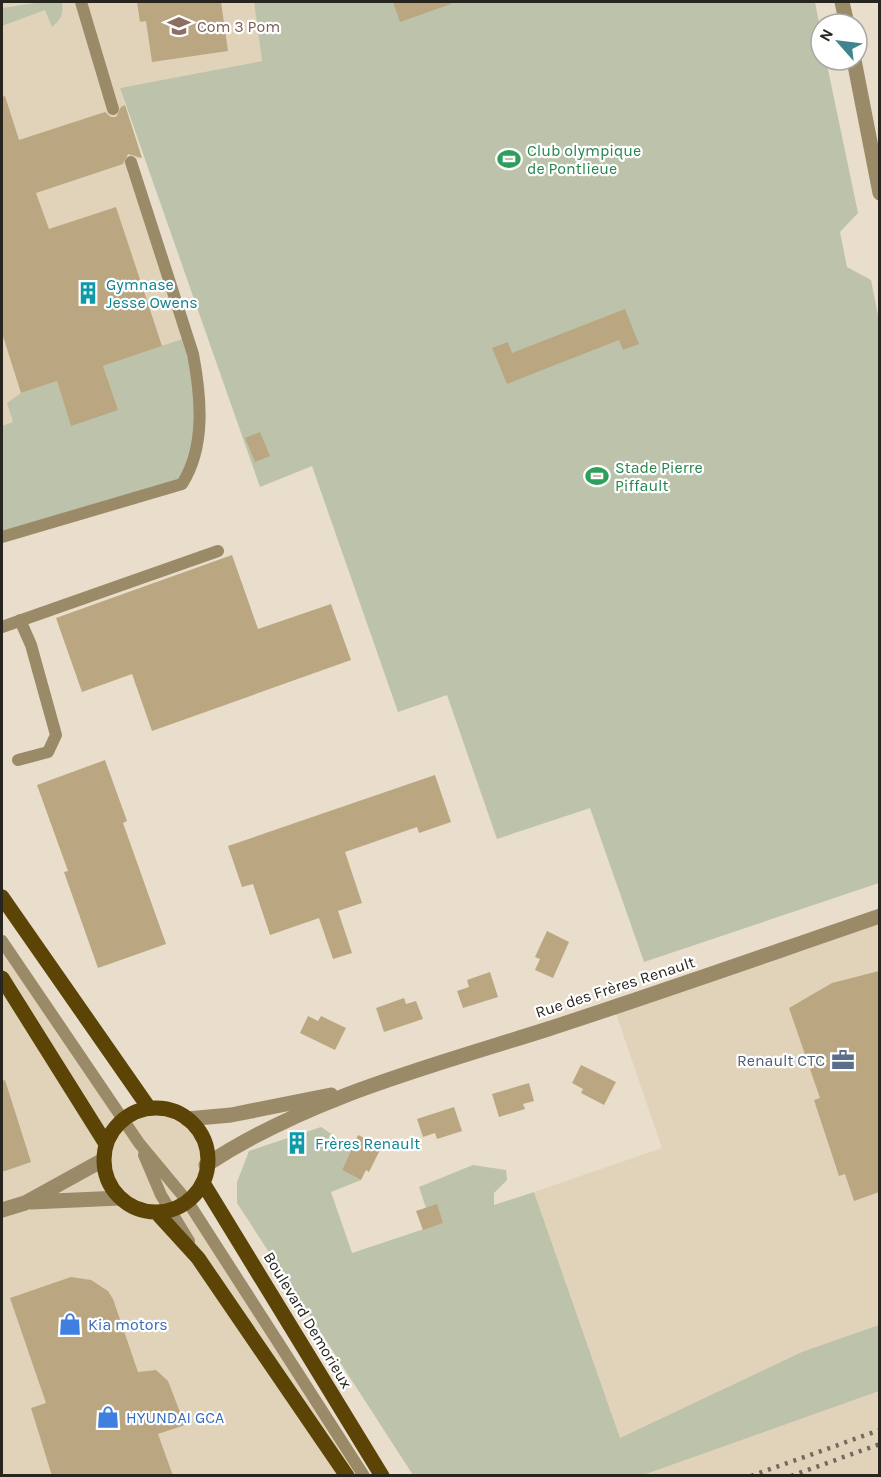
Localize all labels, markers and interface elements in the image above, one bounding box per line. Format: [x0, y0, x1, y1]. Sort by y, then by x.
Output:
north arrow [809, 12, 869, 72]
school or university icon: Com 3 Pom [166, 13, 192, 39]
place label: Com 3 Pom [197, 17, 280, 36]
text: N [815, 26, 837, 45]
place label: Club olympique de Pontlieue [527, 141, 641, 178]
sports icon: Club olympique de Pontlieue [496, 146, 522, 172]
place label: Gymnase Jesse Owens [106, 275, 198, 312]
building icon: Gymnase Jesse Owens [75, 280, 101, 306]
place label: Stade Pierre Piffault [615, 458, 703, 495]
sports icon: Stade Pierre Piffault [584, 463, 610, 489]
street label: Rue des Frères Renault [533, 952, 697, 1022]
office icon: Renault CTC [830, 1047, 856, 1073]
place label: Renault CTC [737, 1051, 825, 1070]
building icon: Frères Renault [284, 1130, 310, 1156]
place label: Frères Renault [315, 1134, 420, 1153]
street label: Boulevard Demorieux [260, 1248, 356, 1392]
shop icon: Kia motors [57, 1311, 83, 1337]
place label: Kia motors [88, 1315, 168, 1334]
shop icon: HYUNDAI GCA [95, 1404, 121, 1430]
place label: HYUNDAI GCA [126, 1408, 224, 1427]

